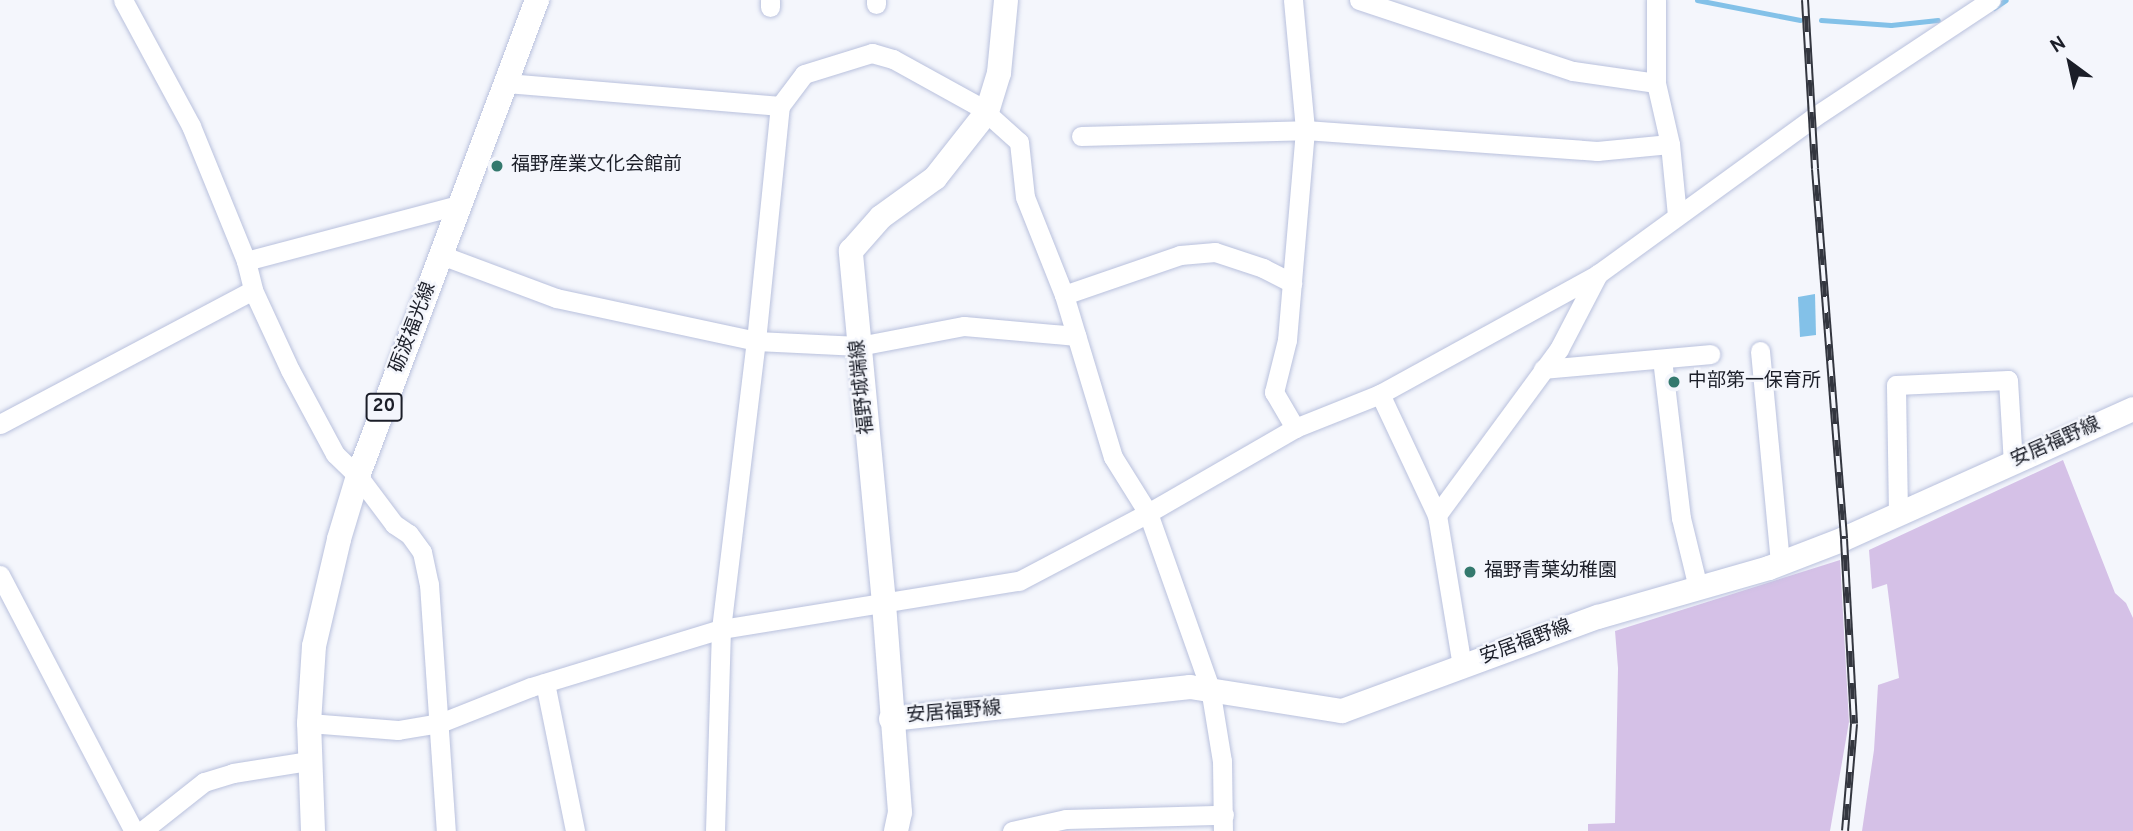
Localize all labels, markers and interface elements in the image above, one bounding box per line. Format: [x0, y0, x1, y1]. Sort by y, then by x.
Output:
north arrow [2035, 28, 2105, 98]
text: N [2046, 32, 2071, 59]
place label: 福野産業文化会館前 [511, 155, 682, 177]
marker: 福野産業文化会館前 [489, 158, 505, 174]
street label: 砺波福光線 [386, 280, 442, 376]
street label: 福野城端線 [847, 339, 879, 435]
place label: 中部第一保育所 [1688, 371, 1821, 393]
marker: 中部第一保育所 [1666, 374, 1682, 390]
road number: 20 [365, 393, 403, 422]
street label: 安居福野線 [2008, 413, 2104, 473]
place label: 福野青葉幼稚園 [1484, 561, 1617, 583]
marker: 福野青葉幼稚園 [1462, 564, 1478, 580]
street label: 安居福野線 [1477, 616, 1575, 670]
street label: 安居福野線 [906, 698, 1002, 728]

